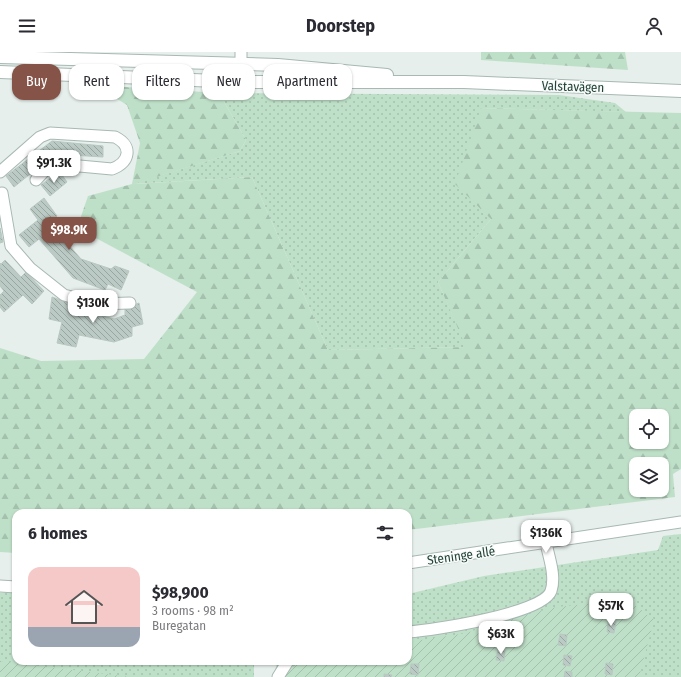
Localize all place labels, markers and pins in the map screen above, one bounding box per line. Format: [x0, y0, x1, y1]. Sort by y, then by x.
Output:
pin: $91.3K [21, 150, 87, 184]
pin: $98.9K [36, 217, 102, 251]
pin: $130K [65, 290, 121, 324]
pin: $136K [518, 520, 574, 554]
pin: $57K [587, 593, 635, 627]
pin: $63K [477, 621, 525, 655]

